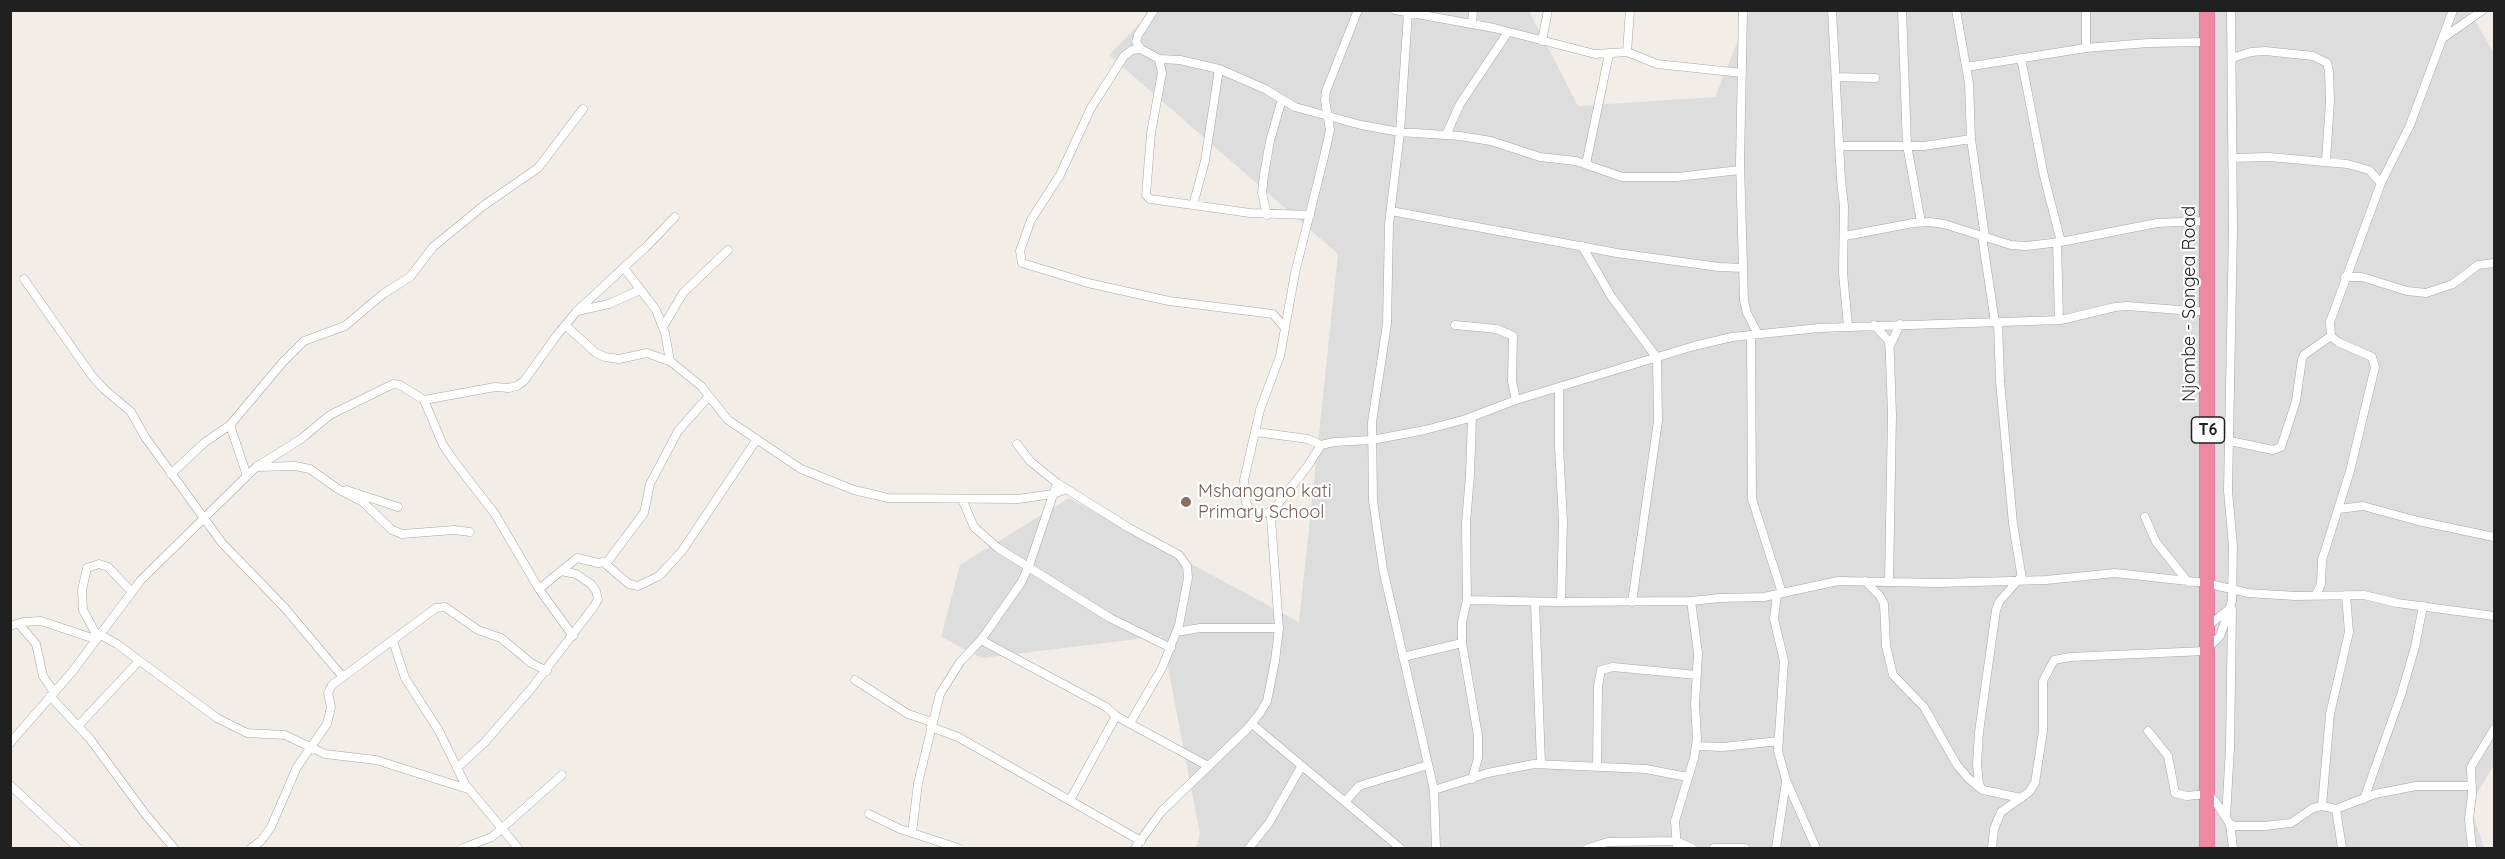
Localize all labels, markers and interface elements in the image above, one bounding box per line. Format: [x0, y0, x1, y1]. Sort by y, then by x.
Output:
street label: Njombe - Songea Road [2179, 206, 2201, 402]
road number: T6 [2192, 417, 2224, 443]
place label: Mshangano kati Primary School [1198, 481, 1332, 524]
marker: Mshangano kati Primary School [1179, 495, 1193, 509]

